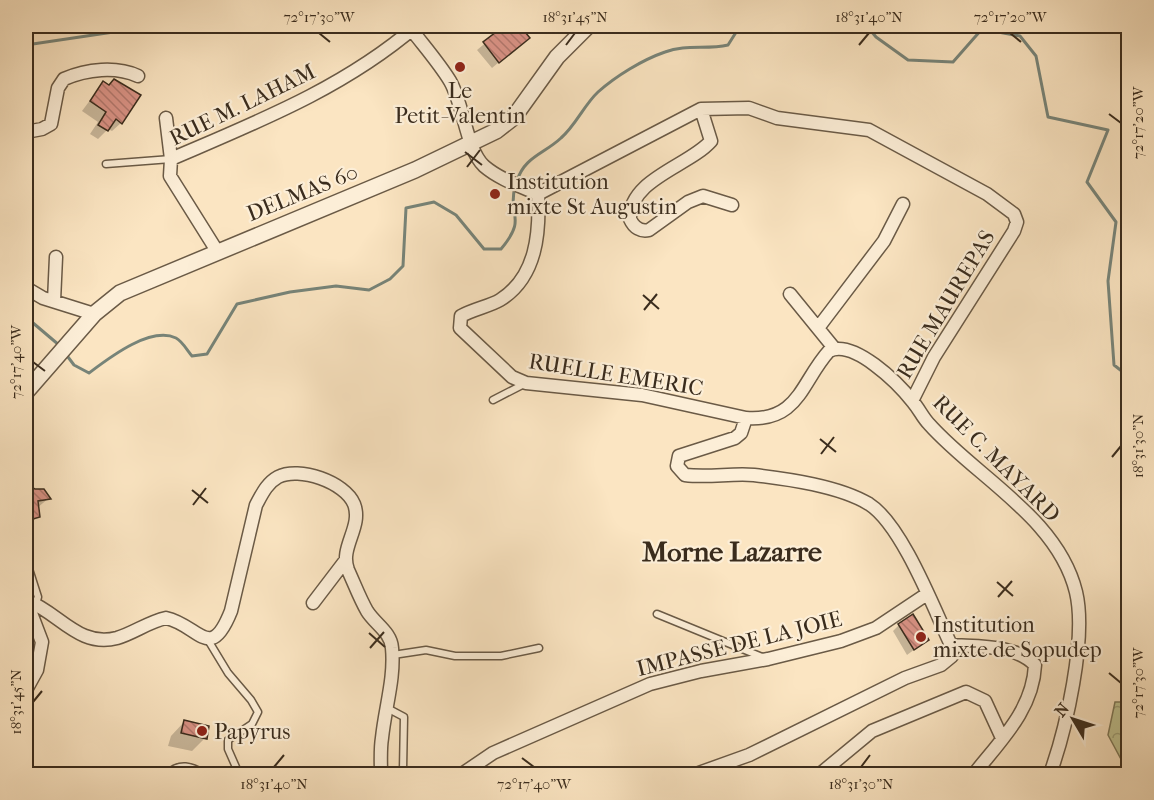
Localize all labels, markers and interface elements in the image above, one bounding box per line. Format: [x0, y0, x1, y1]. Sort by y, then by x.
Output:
text: 72°17'30"W [283, 8, 356, 26]
text: 18°31'45"N [542, 8, 608, 26]
text: 18°31'40"N [835, 8, 903, 26]
text: 72°17'20"W [974, 8, 1048, 26]
street label: RUE M. LAHAM [165, 58, 320, 151]
marker: Le Petit-Valentin [453, 60, 467, 74]
place label: Le Petit-Valentin [394, 78, 526, 129]
text: 72°17'20"W [1129, 85, 1147, 159]
street label: DELMAS 60 [243, 159, 362, 227]
place label: Institution mixte St Augustin [507, 169, 677, 220]
marker: Institution mixte St Augustin [488, 187, 502, 201]
street label: RUE MAUREPAS [891, 225, 1000, 384]
text: 72°17'40"W [7, 324, 25, 399]
street label: RUELLE EMERIC [527, 348, 705, 402]
street label: RUE C. MAYARD [927, 390, 1065, 528]
text: 18°31'30"N [1129, 413, 1147, 478]
district label: Morne Lazarre [642, 535, 822, 568]
street label: IMPASSE DE LA JOIE [634, 606, 845, 682]
place label: Institution mixte de Sopudep [933, 612, 1102, 663]
marker: Institution mixte de Sopudep [914, 630, 928, 644]
text: 72°17'30"W [1129, 646, 1147, 719]
text: 18°31'45"N [7, 669, 25, 735]
north arrow [1043, 689, 1103, 749]
text: N [1051, 699, 1073, 721]
place label: Papyrus [214, 719, 290, 745]
marker: Papyrus [195, 724, 209, 738]
text: 18°31'40"N [240, 775, 308, 793]
text: 72°17'40"W [497, 775, 572, 793]
text: 18°31'30"N [829, 775, 894, 793]

